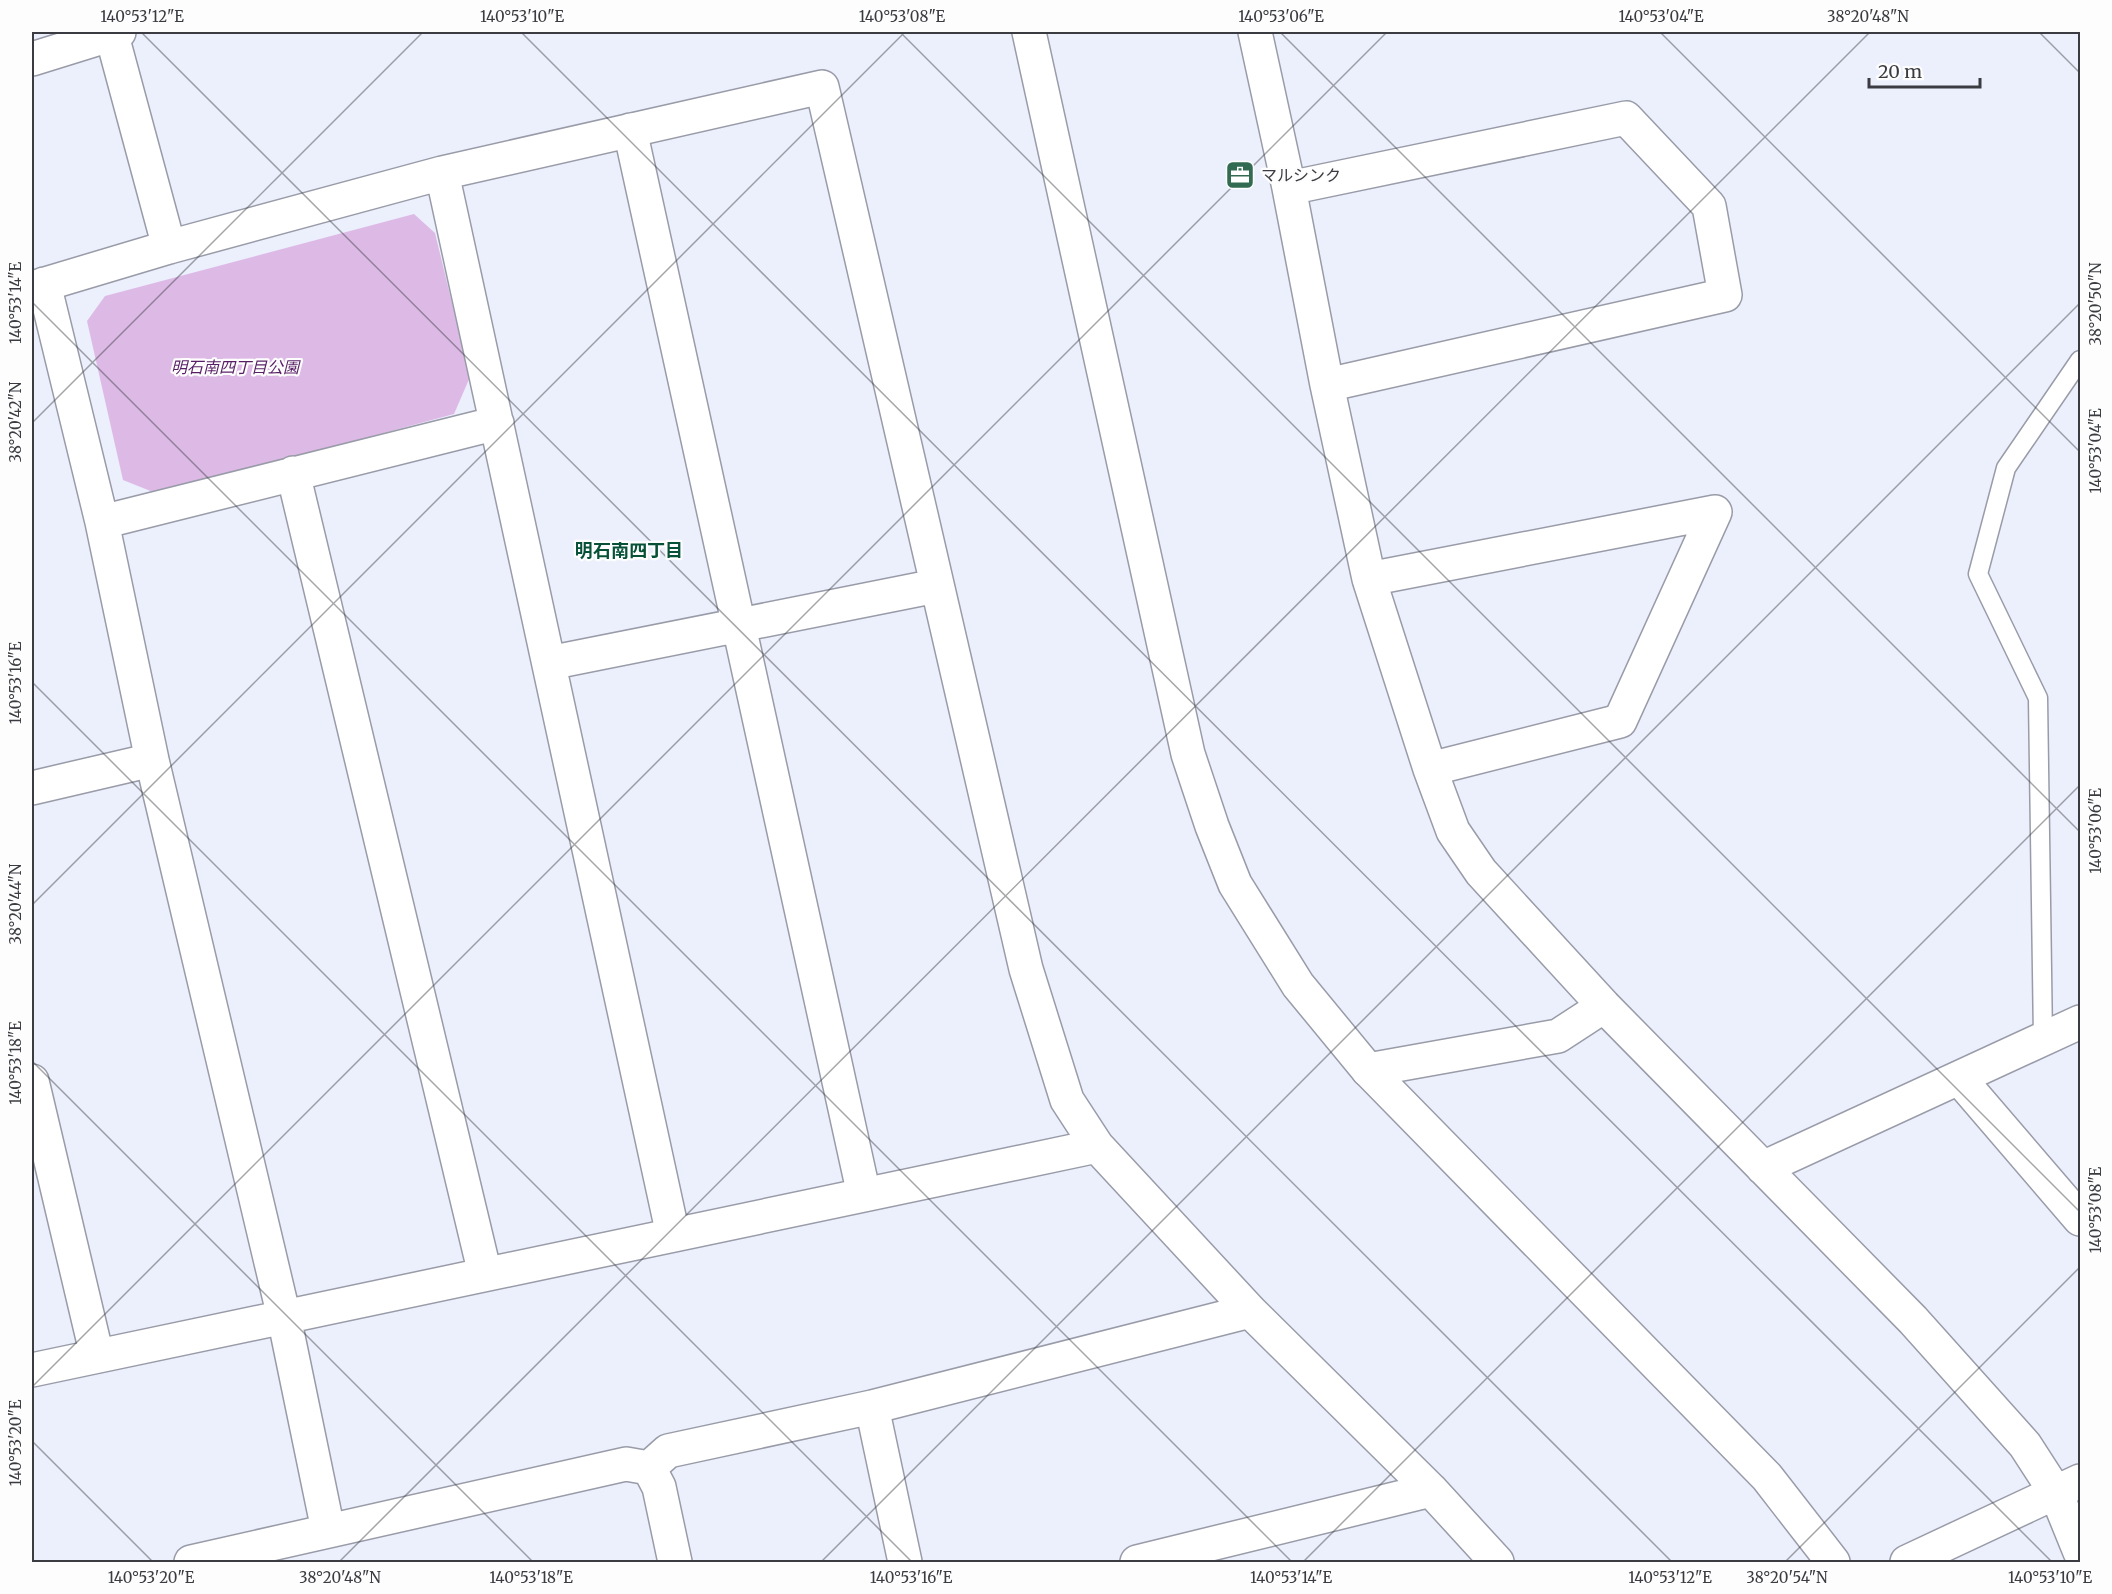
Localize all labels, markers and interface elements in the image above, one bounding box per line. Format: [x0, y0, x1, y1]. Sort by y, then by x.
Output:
text: 140°53'12"E [100, 7, 184, 26]
text: 140°53'10"E [480, 7, 564, 26]
text: 140°53'08"E [859, 7, 946, 26]
text: 140°53'06"E [1238, 7, 1324, 26]
text: 140°53'04"E [1618, 7, 1704, 26]
text: 38°20'48"N [1827, 7, 1909, 26]
scale bar [1869, 51, 1980, 89]
text: 20 m [1878, 60, 1922, 83]
office icon: マルシンク [1224, 159, 1256, 191]
place label: マルシンク [1261, 165, 1341, 185]
text: 140°53'14"E [6, 262, 25, 344]
text: 38°20'50"N [2086, 262, 2105, 346]
park label: 明石南四丁目公園 [171, 357, 301, 377]
text: 38°20'42"N [6, 381, 25, 462]
text: 140°53'04"E [2086, 408, 2105, 494]
district label: 明石南四丁目 [575, 539, 683, 562]
text: 140°53'16"E [6, 641, 25, 724]
text: 140°53'06"E [2086, 788, 2105, 874]
text: 38°20'44"N [6, 863, 25, 944]
text: 140°53'18"E [6, 1021, 25, 1105]
text: 140°53'08"E [2086, 1166, 2105, 1253]
text: 140°53'20"E [6, 1399, 25, 1486]
text: 140°53'20"E [108, 1568, 195, 1587]
text: 38°20'48"N [299, 1568, 381, 1587]
text: 140°53'18"E [489, 1568, 573, 1587]
text: 140°53'16"E [870, 1568, 953, 1587]
text: 140°53'14"E [1250, 1568, 1332, 1587]
text: 140°53'12"E [1628, 1568, 1712, 1587]
text: 38°20'54"N [1746, 1568, 1828, 1587]
text: 140°53'10"E [2008, 1568, 2092, 1587]

